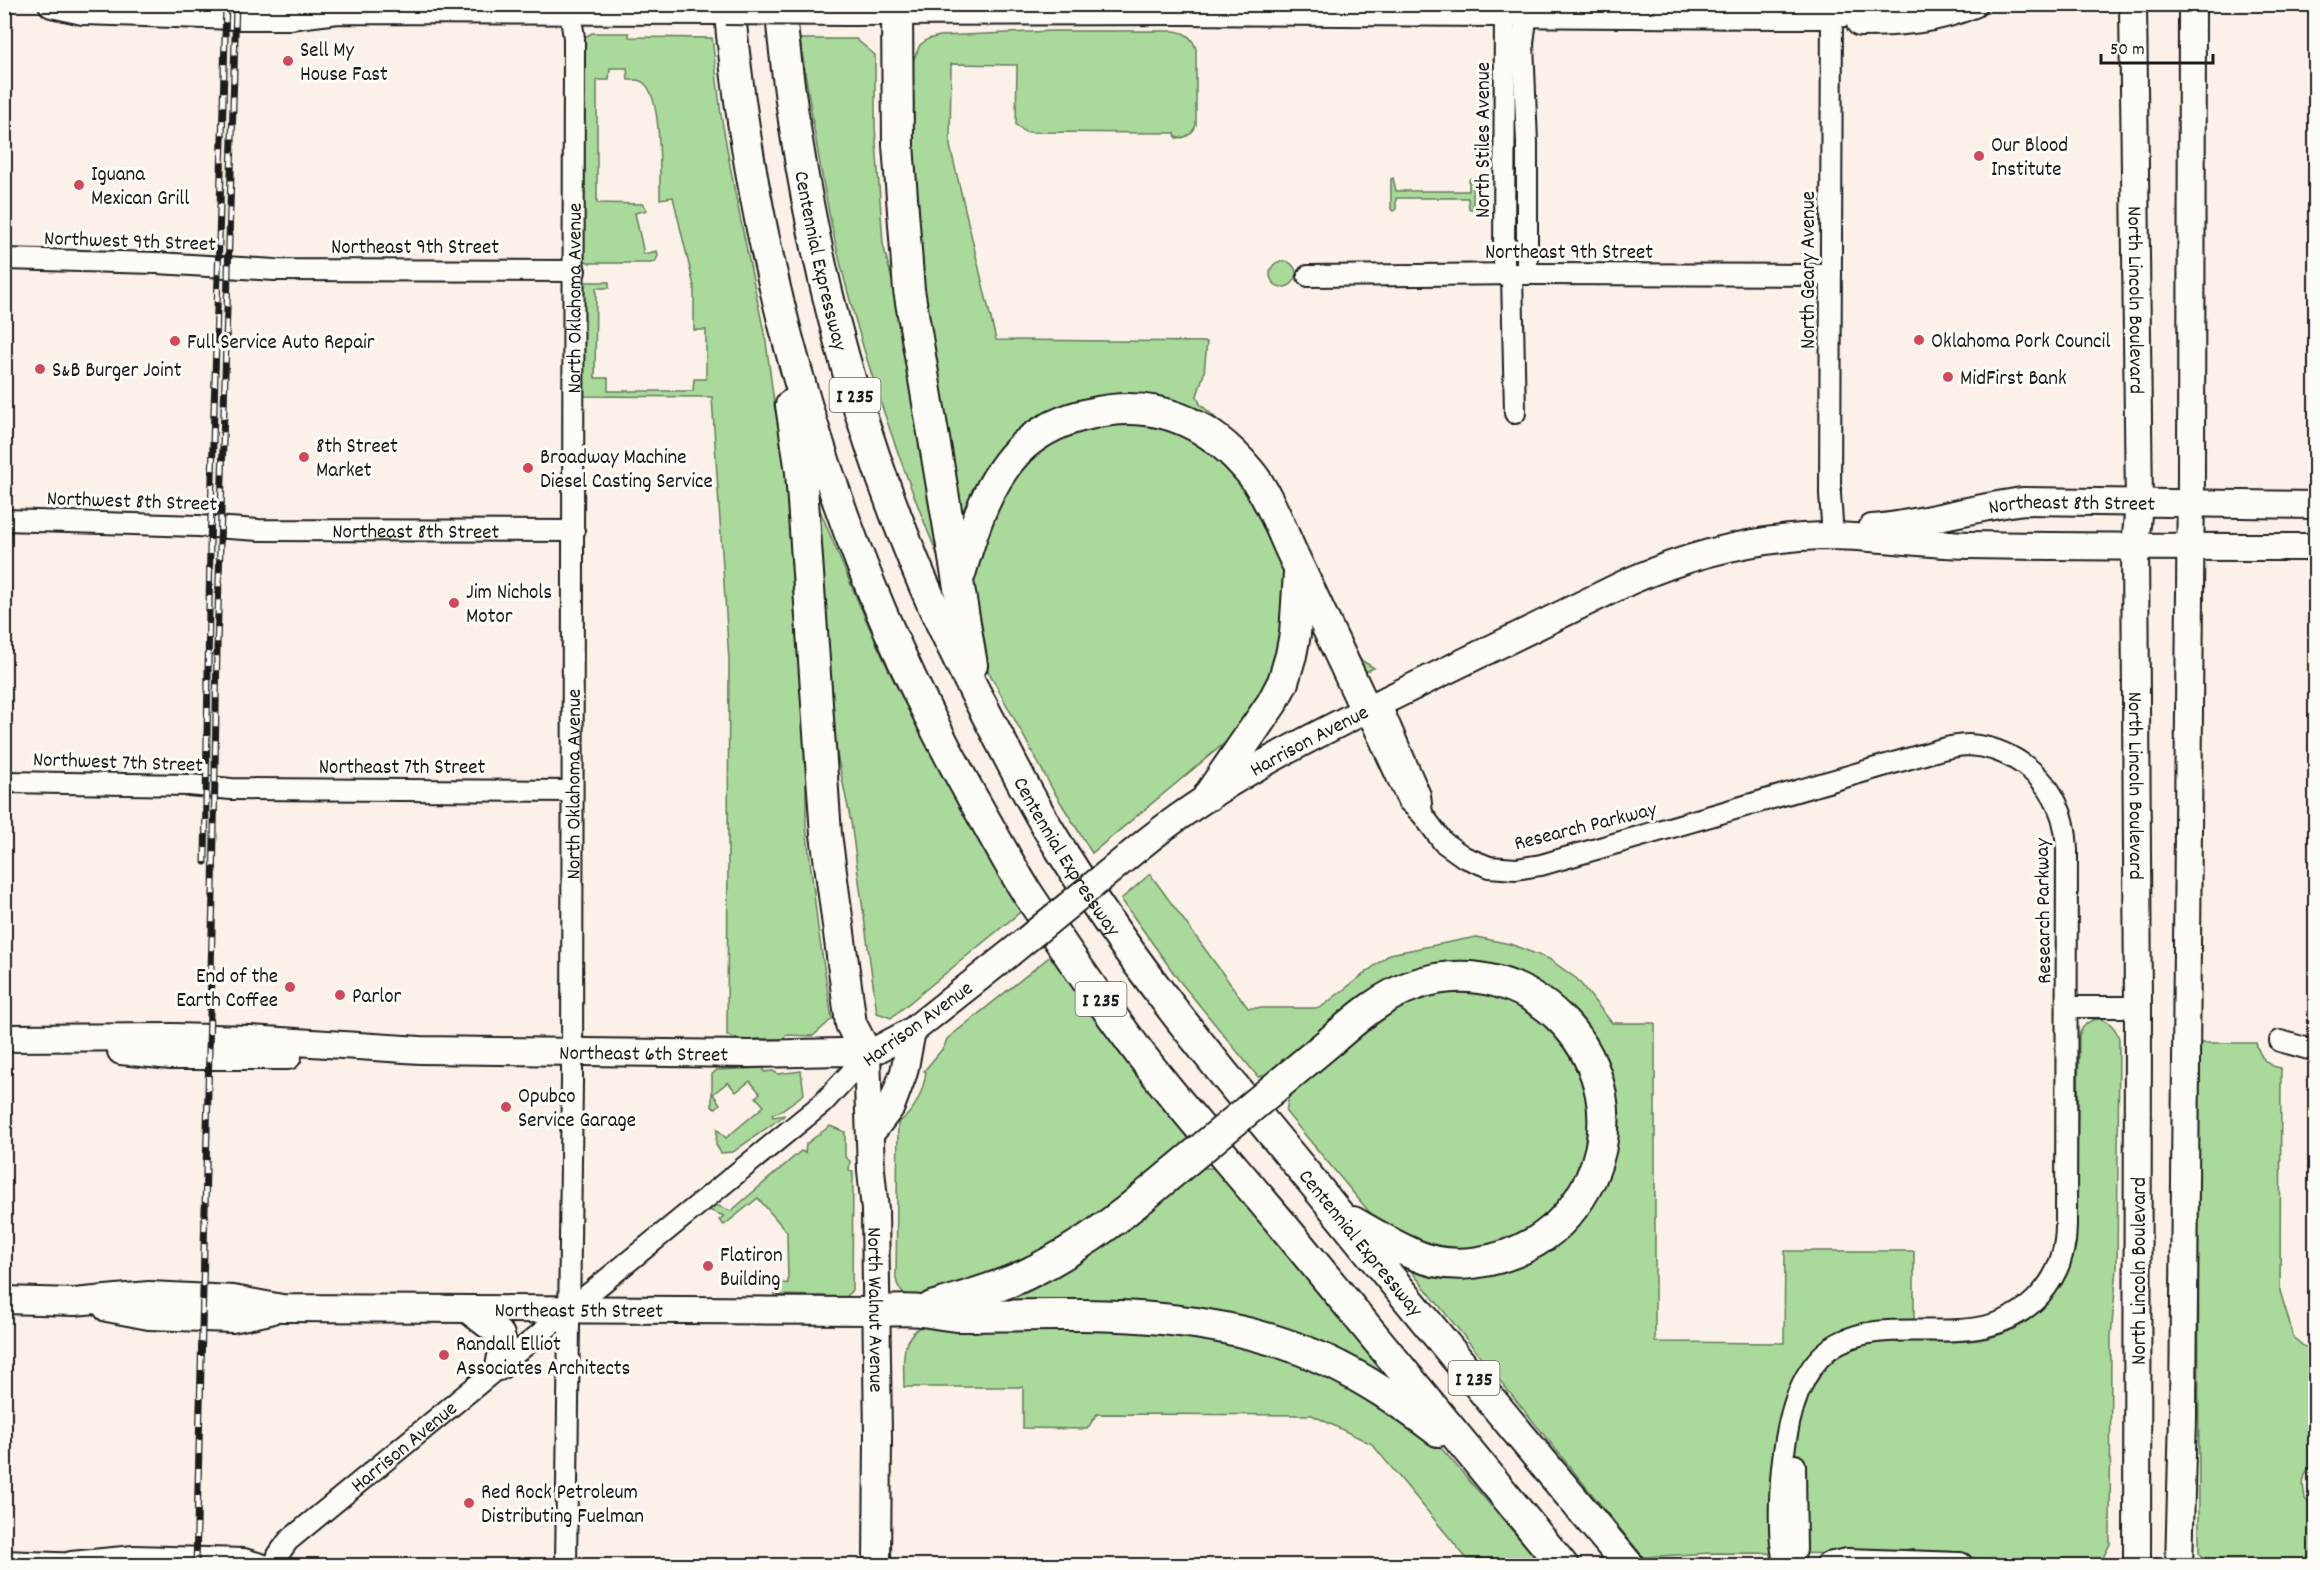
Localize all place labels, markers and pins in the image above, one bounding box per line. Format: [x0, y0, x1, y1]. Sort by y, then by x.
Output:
place label: Sell My House Fast [300, 37, 388, 91]
marker: Sell My House Fast [281, 54, 295, 68]
place label: Our Blood Institute [1991, 132, 2068, 186]
marker: Our Blood Institute [1972, 149, 1986, 163]
place label: Iguana Mexican Grill [91, 161, 189, 215]
marker: Iguana Mexican Grill [72, 178, 86, 192]
place label: Oklahoma Pork Council [1931, 328, 2110, 358]
place label: Full Service Auto Repair [187, 329, 375, 359]
marker: Oklahoma Pork Council [1912, 333, 1926, 347]
marker: Full Service Auto Repair [168, 334, 182, 348]
place label: S&B Burger Joint [52, 357, 182, 387]
marker: S&B Burger Joint [33, 362, 47, 376]
place label: MidFirst Bank [1960, 365, 2067, 395]
marker: MidFirst Bank [1941, 370, 1955, 384]
place label: 8th Street Market [316, 433, 398, 487]
place label: Broadway Machine Diesel Casting Service [540, 444, 713, 498]
marker: 8th Street Market [297, 450, 311, 464]
marker: Broadway Machine Diesel Casting Service [521, 461, 535, 475]
place label: Jim Nichols Motor [466, 579, 552, 633]
marker: Jim Nichols Motor [447, 596, 461, 610]
place label: End of the Earth Coffee [176, 963, 278, 1017]
marker: End of the Earth Coffee [283, 980, 297, 994]
place label: Parlor [352, 983, 402, 1013]
marker: Parlor [333, 988, 347, 1002]
place label: Opubco Service Garage [518, 1083, 636, 1137]
marker: Opubco Service Garage [499, 1100, 513, 1114]
place label: Flatiron Building [720, 1242, 783, 1296]
marker: Flatiron Building [701, 1259, 715, 1273]
place label: Randall Elliot Associates Architects [456, 1331, 630, 1385]
marker: Randall Elliot Associates Architects [437, 1348, 451, 1362]
place label: Red Rock Petroleum Distributing Fuelman [481, 1479, 644, 1533]
marker: Red Rock Petroleum Distributing Fuelman [462, 1496, 476, 1510]

